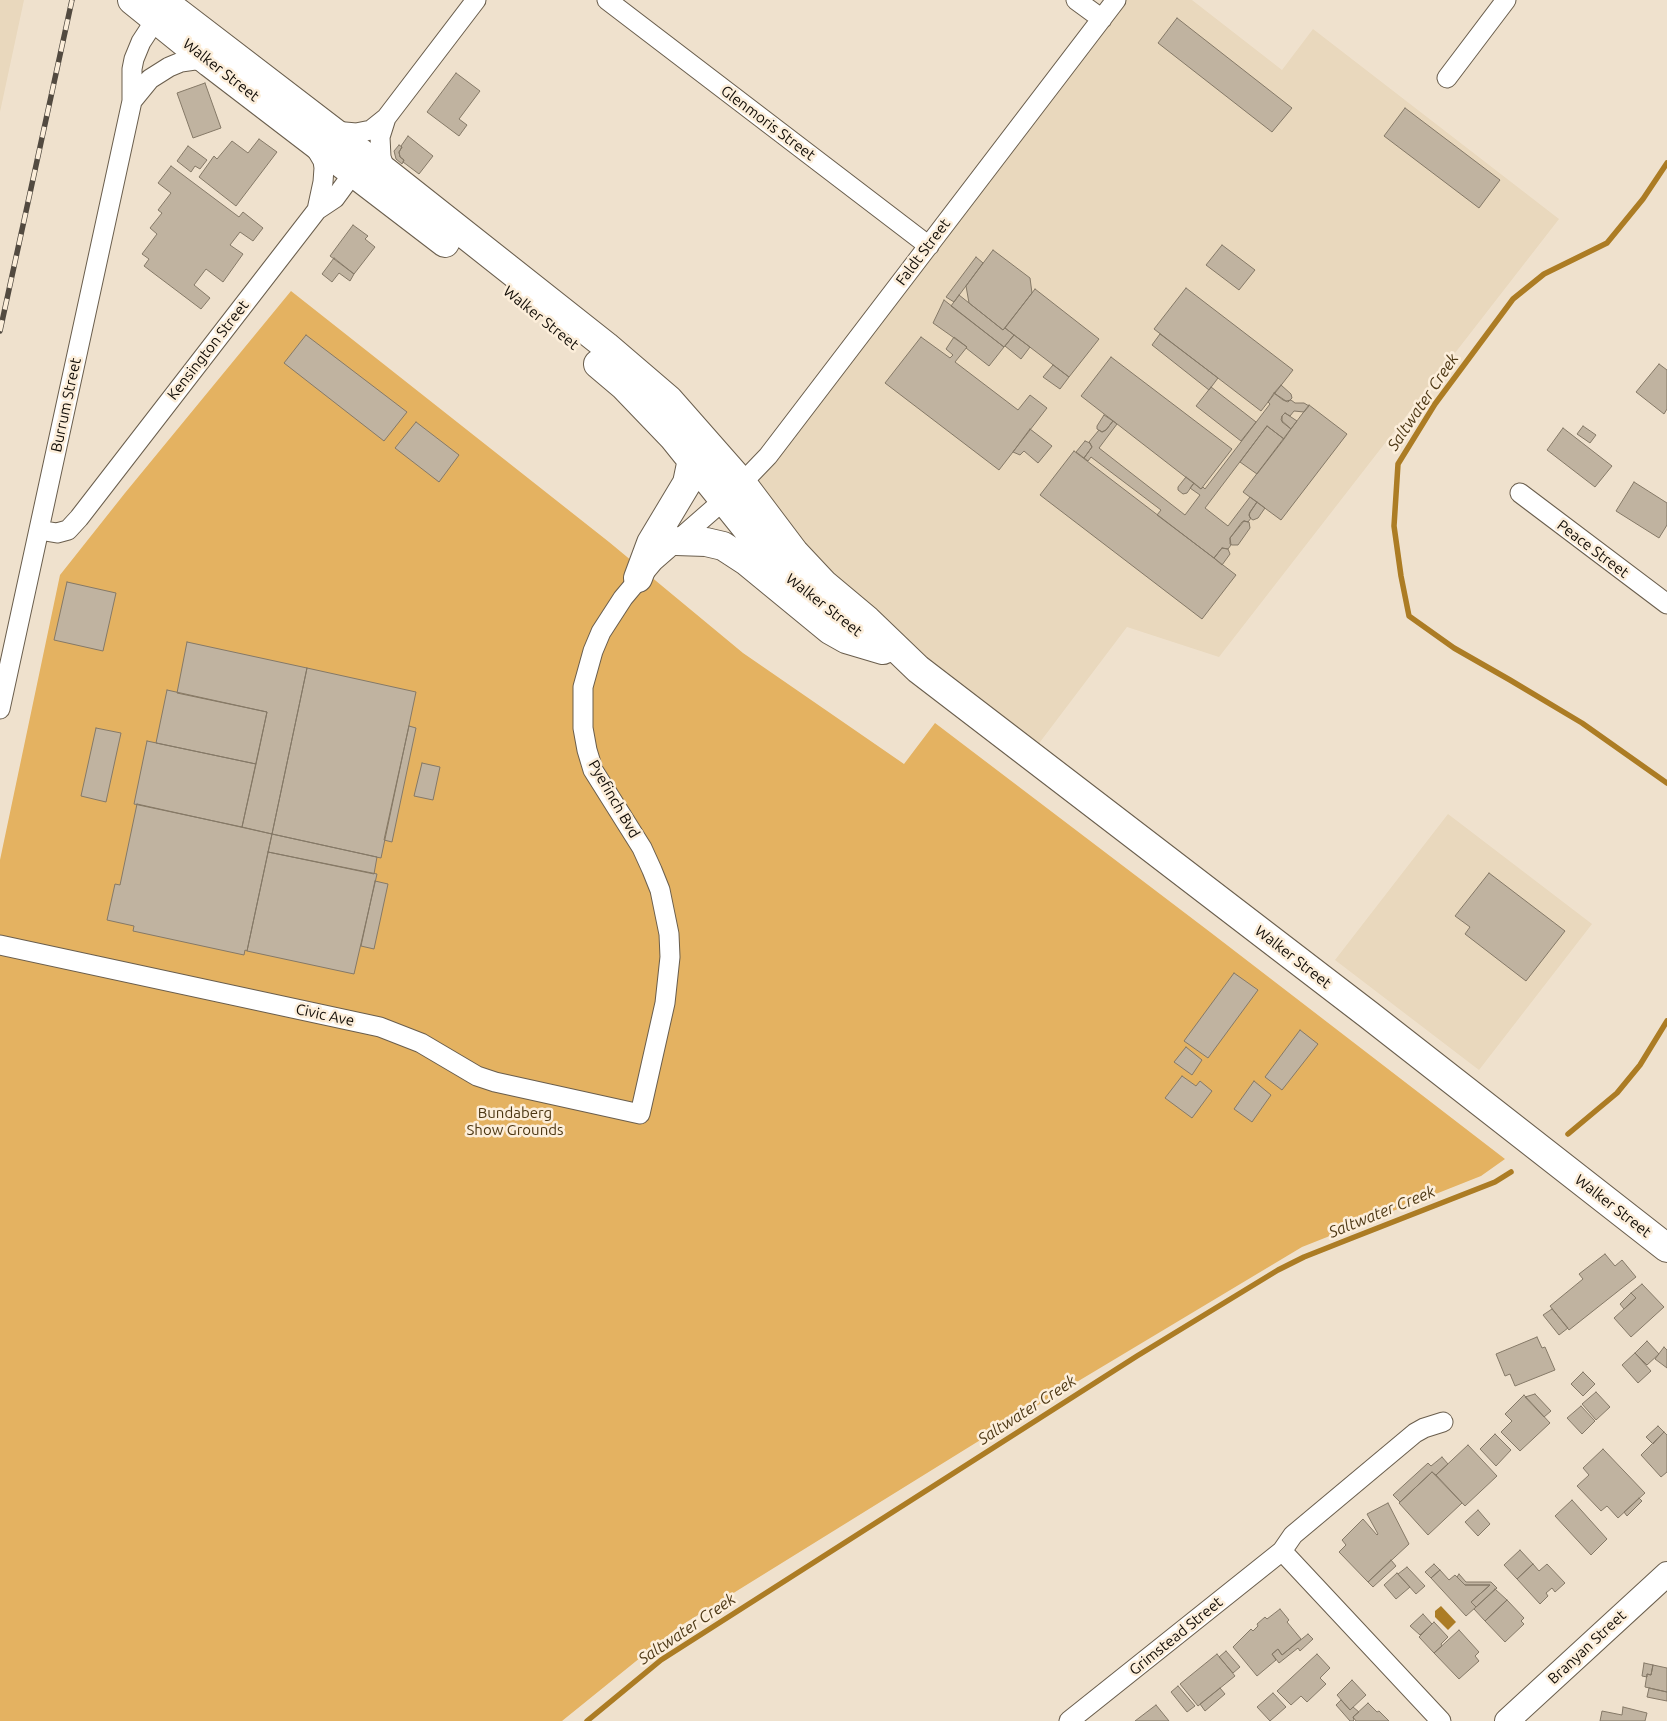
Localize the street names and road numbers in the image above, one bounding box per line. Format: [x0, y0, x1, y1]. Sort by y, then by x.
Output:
street label: Walker Street [179, 35, 263, 105]
street label: Glenmoris Street [717, 82, 819, 164]
street label: Faldt Street [892, 215, 954, 289]
street label: Walker Street [500, 282, 582, 354]
street label: Kensington Street [163, 297, 253, 403]
street label: Burrum Street [47, 356, 85, 454]
street label: Peace Street [1554, 516, 1632, 582]
street label: Walker Street [782, 570, 866, 640]
street label: Pyefinch Bvd [584, 757, 644, 841]
street label: Walker Street [1251, 922, 1335, 992]
street label: Civic Ave [294, 1000, 356, 1030]
street label: Walker Street [1571, 1171, 1655, 1241]
street label: Grimstead Street [1126, 1593, 1226, 1679]
street label: Branyan Street [1544, 1606, 1630, 1688]

